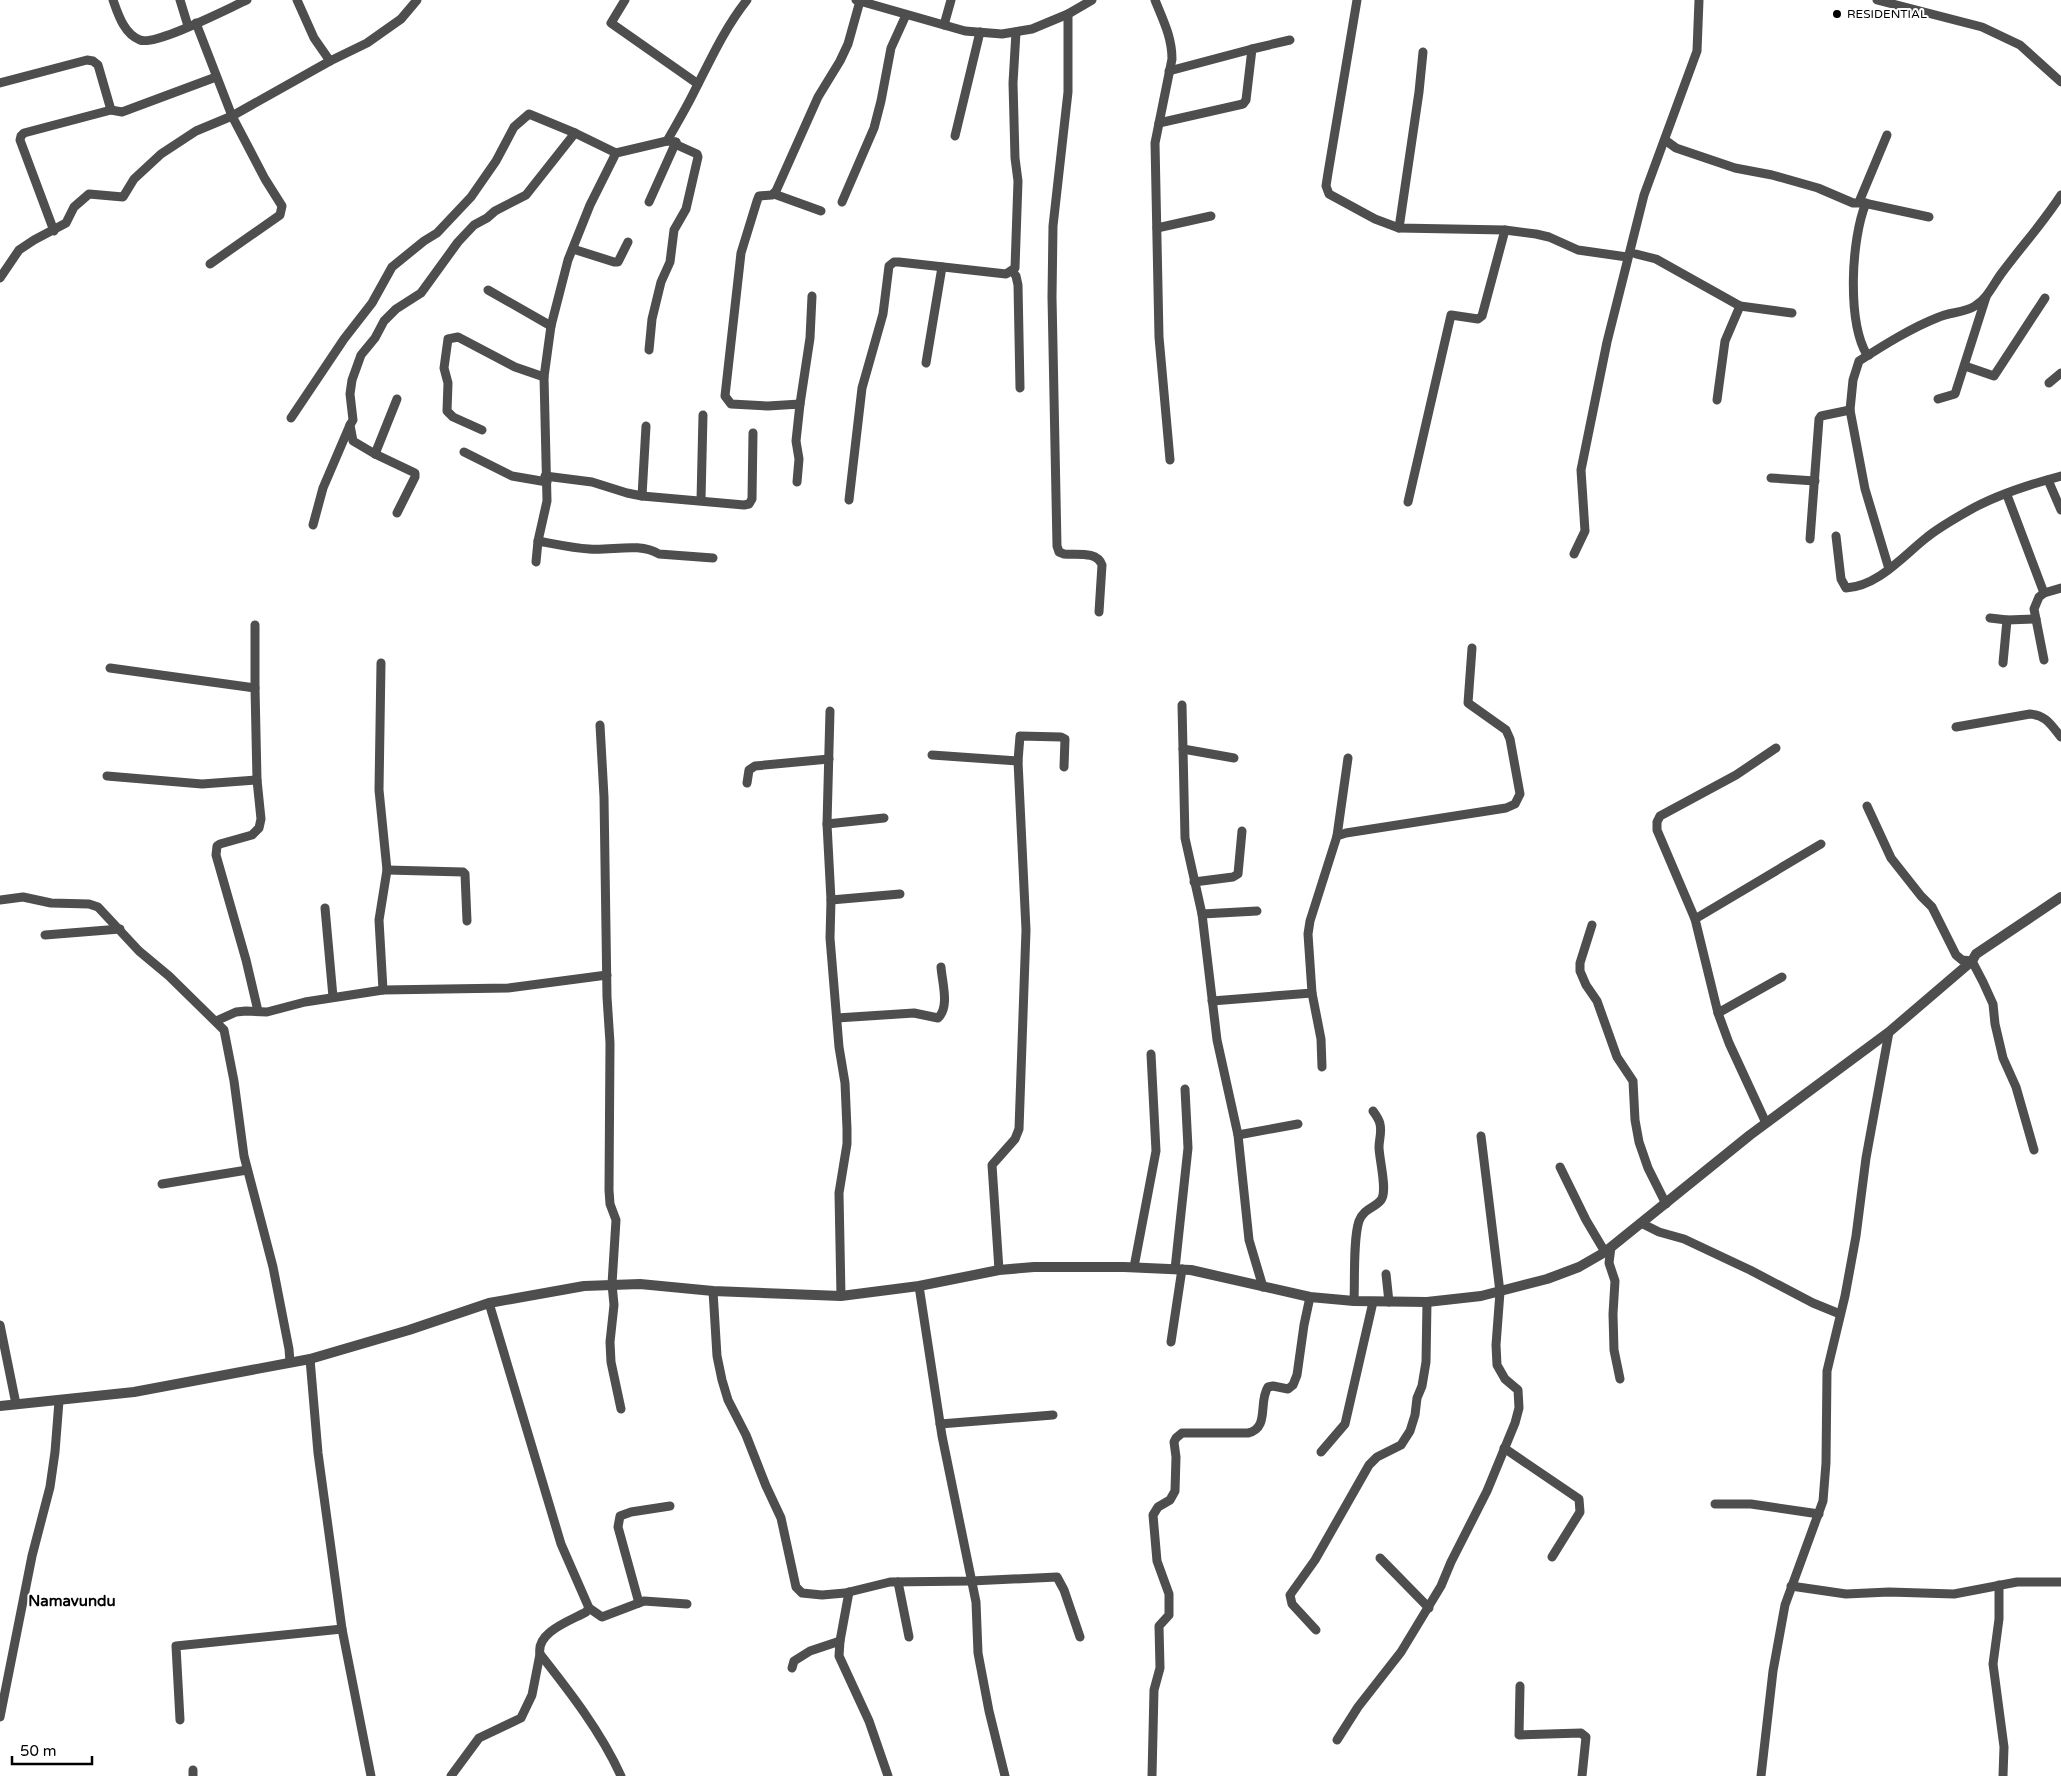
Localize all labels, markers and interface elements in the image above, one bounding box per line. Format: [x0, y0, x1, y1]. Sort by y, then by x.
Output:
place label: RESIDENTIAL [1847, 7, 1927, 21]
marker: RESIDENTIAL [1831, 8, 1843, 20]
district label: Namavundu [28, 1592, 116, 1610]
scale bar [12, 1734, 92, 1766]
text: 50 m [20, 1742, 57, 1760]

